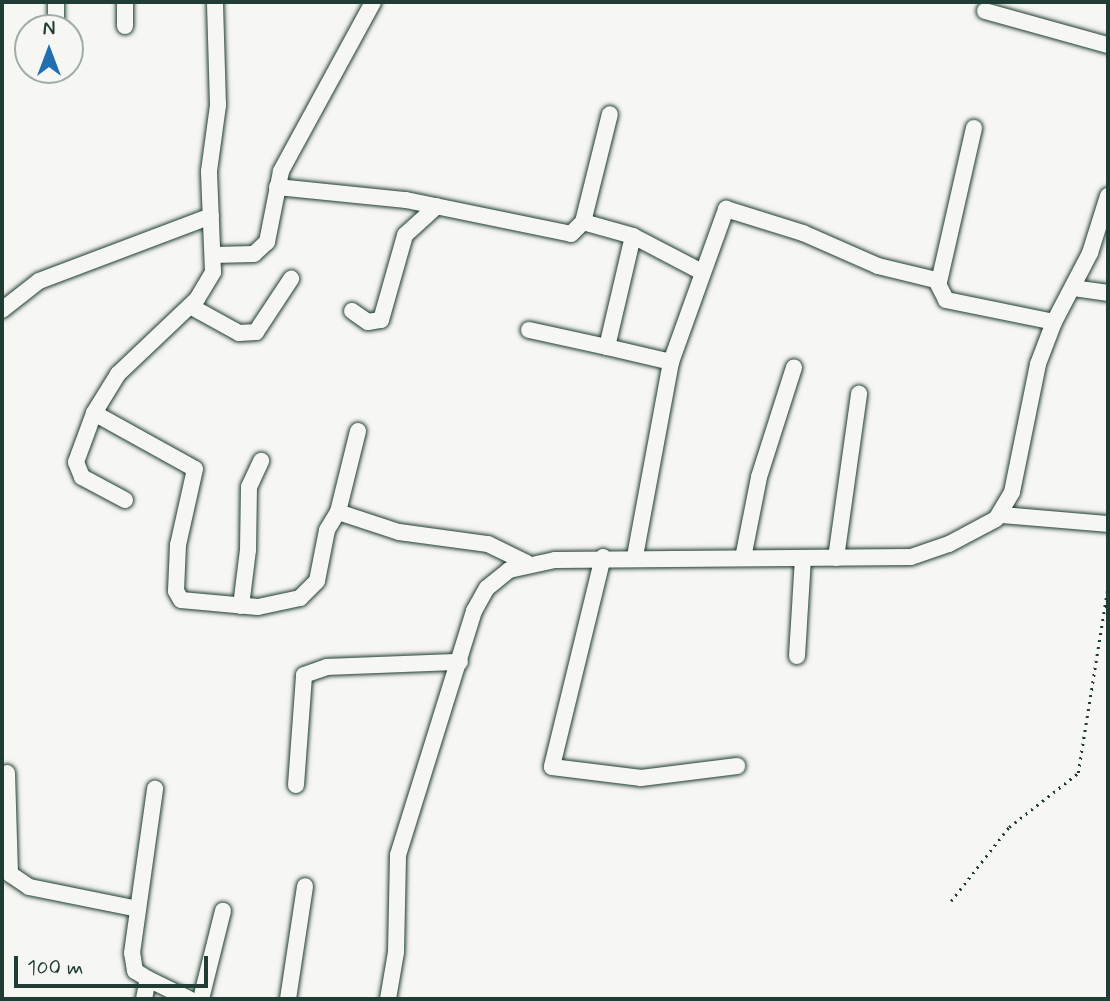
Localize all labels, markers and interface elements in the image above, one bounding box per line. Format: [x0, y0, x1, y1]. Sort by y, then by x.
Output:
north arrow [14, 14, 84, 84]
text: N [43, 17, 55, 42]
scale bar [18, 942, 212, 986]
text: 100 m [27, 954, 83, 982]

